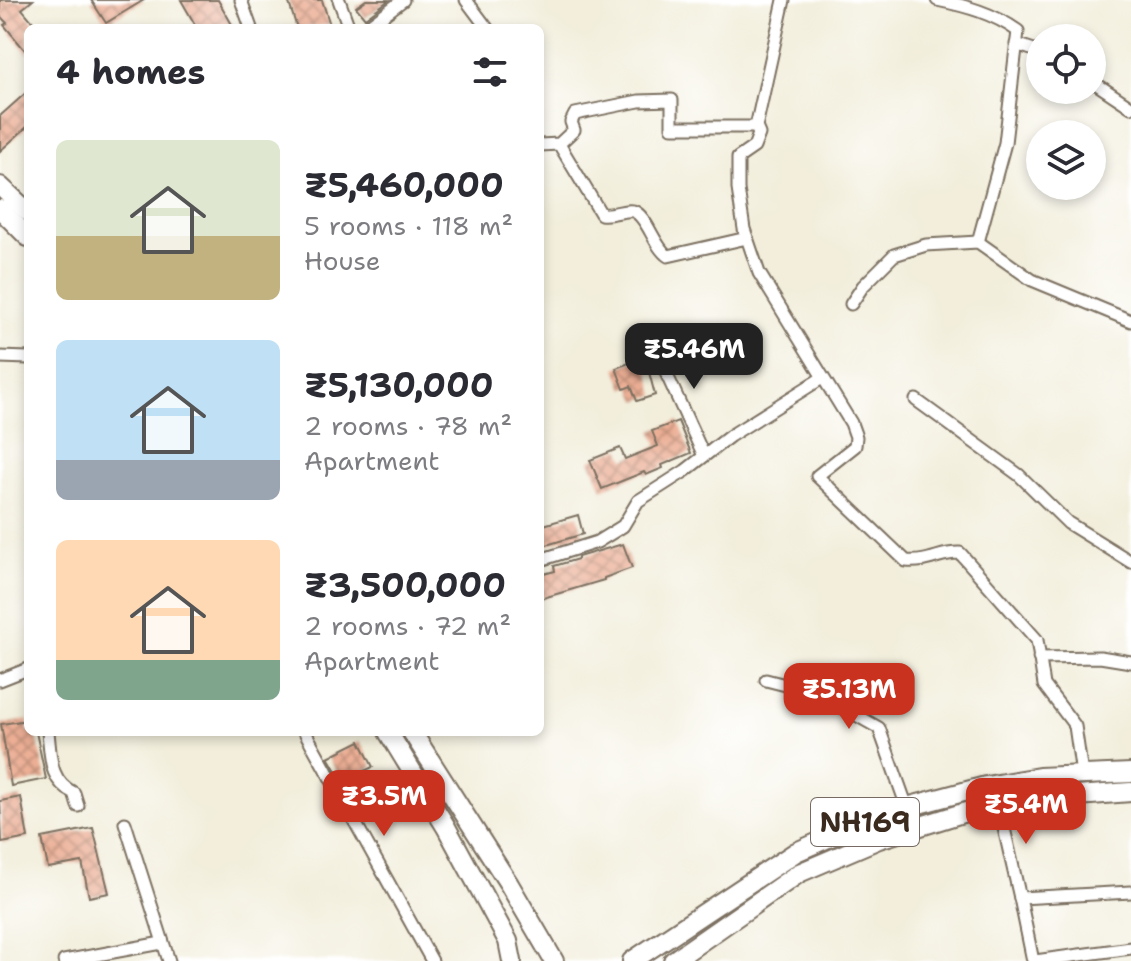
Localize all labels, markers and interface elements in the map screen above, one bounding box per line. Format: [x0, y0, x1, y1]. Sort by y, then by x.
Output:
map controls [1026, 24, 1106, 200]
button: locate [1026, 24, 1106, 104]
text: 4 homes [56, 49, 205, 95]
icon: filters [468, 50, 512, 94]
button: layers [1026, 120, 1106, 200]
text: ₹5,460,000 [304, 162, 504, 208]
icon: home [120, 172, 216, 268]
text: 5 rooms · 118 m² [304, 208, 513, 243]
text: House [304, 243, 380, 278]
pin: ₹5.46M [629, 323, 759, 391]
text: ₹5.46M [643, 331, 745, 366]
text: ₹5,130,000 [304, 362, 494, 408]
icon: home [120, 372, 216, 468]
text: 2 rooms · 78 m² [304, 408, 512, 443]
text: Apartment [304, 443, 440, 478]
text: ₹3,500,000 [304, 562, 506, 608]
icon: home [120, 572, 216, 668]
text: 2 rooms · 72 m² [304, 608, 511, 643]
text: Apartment [304, 643, 440, 678]
pin: ₹5.13M [784, 663, 914, 731]
text: ₹5.13M [802, 671, 896, 706]
pin: ₹3.5M [328, 770, 440, 838]
text: ₹3.5M [341, 778, 427, 813]
pin: ₹5.4M [970, 778, 1082, 846]
text: ₹5.4M [984, 786, 1068, 821]
road number: NH169 [811, 798, 919, 846]

